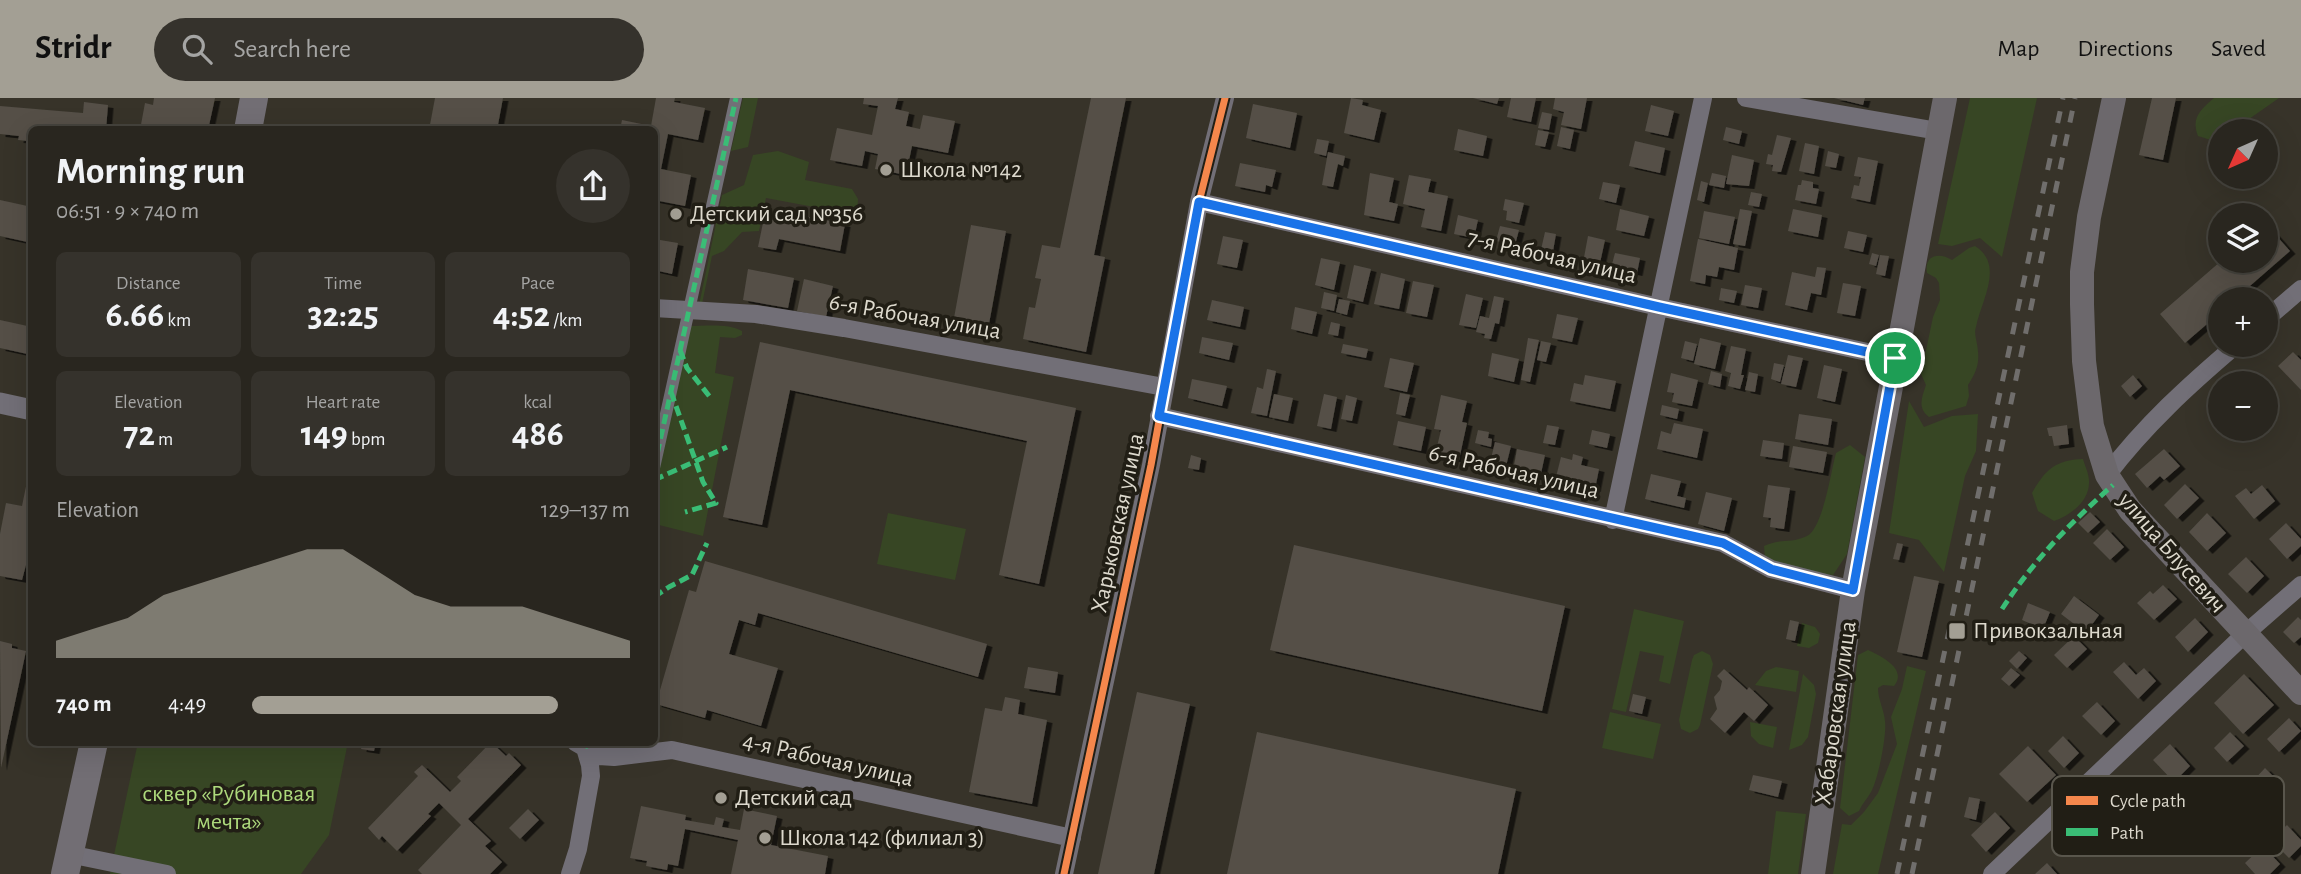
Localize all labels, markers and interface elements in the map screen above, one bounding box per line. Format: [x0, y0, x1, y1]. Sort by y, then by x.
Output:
search box [154, 18, 644, 81]
icon: search [178, 30, 216, 68]
text: Stridr [35, 32, 112, 65]
text: Search here [234, 36, 351, 62]
text: Map [1997, 37, 2039, 61]
text: Directions [2077, 37, 2173, 61]
text: Saved [2211, 37, 2266, 61]
north arrow [2208, 119, 2278, 189]
map controls [2208, 119, 2278, 441]
button: share [556, 149, 630, 223]
text: Morning run [56, 153, 245, 191]
place label: Школа №142 [900, 158, 1022, 182]
marker: Школа №142 [878, 162, 894, 178]
text: 06:51 · 9 × 740 m [56, 200, 199, 223]
place label: Детский сад №356 [690, 202, 863, 226]
button: layers [2208, 203, 2278, 273]
marker: Детский сад №356 [668, 206, 684, 222]
street label: 7-я Рабочая улица [1465, 226, 1639, 288]
text: Distance [116, 274, 181, 293]
text: Time [324, 274, 362, 293]
text: Pace [521, 274, 555, 293]
button: + [2208, 287, 2278, 357]
street label: 6-я Рабочая улица [827, 290, 1003, 344]
text: 6.66 [105, 298, 164, 333]
text: 32:25 [307, 298, 379, 333]
text: 4:52 [493, 298, 550, 333]
text: km [164, 311, 191, 330]
text: /km [550, 311, 583, 330]
pin [1865, 328, 1925, 388]
icon: arrive [1876, 339, 1914, 377]
button: − [2208, 371, 2278, 441]
text: Elevation [114, 393, 183, 412]
text: Heart rate [306, 393, 380, 412]
text: kcal [523, 393, 552, 412]
text: 72 [123, 417, 155, 452]
text: 149 [301, 417, 348, 452]
text: 486 [512, 417, 564, 452]
text: m [155, 430, 173, 449]
text: bpm [348, 430, 385, 449]
street label: Харьковская улица [1087, 431, 1149, 615]
street label: 6-я Рабочая улица [1426, 441, 1602, 503]
street label: улица Блусевич [2113, 488, 2230, 618]
text: Elevation [56, 499, 139, 522]
text: 129–137 m [541, 499, 630, 522]
place label: Привокзальная [1973, 619, 2123, 643]
street label: Хабаровская улица [1811, 620, 1861, 806]
marker: Привокзальная [1947, 621, 1967, 641]
text: 740 m [56, 693, 112, 716]
text: 4:49 [168, 693, 206, 716]
street label: 4-я Рабочая улица [740, 729, 916, 791]
legend [2052, 776, 2284, 856]
park label: сквер «Рубиновая мечта» [143, 782, 315, 834]
place label: Детский сад [735, 786, 852, 810]
marker: Детский сад [713, 790, 729, 806]
text: Cycle path [2110, 792, 2186, 811]
text: Path [2110, 824, 2144, 843]
place label: Школа 142 (филиал 3) [779, 826, 985, 850]
marker: Школа 142 (филиал 3) [757, 830, 773, 846]

